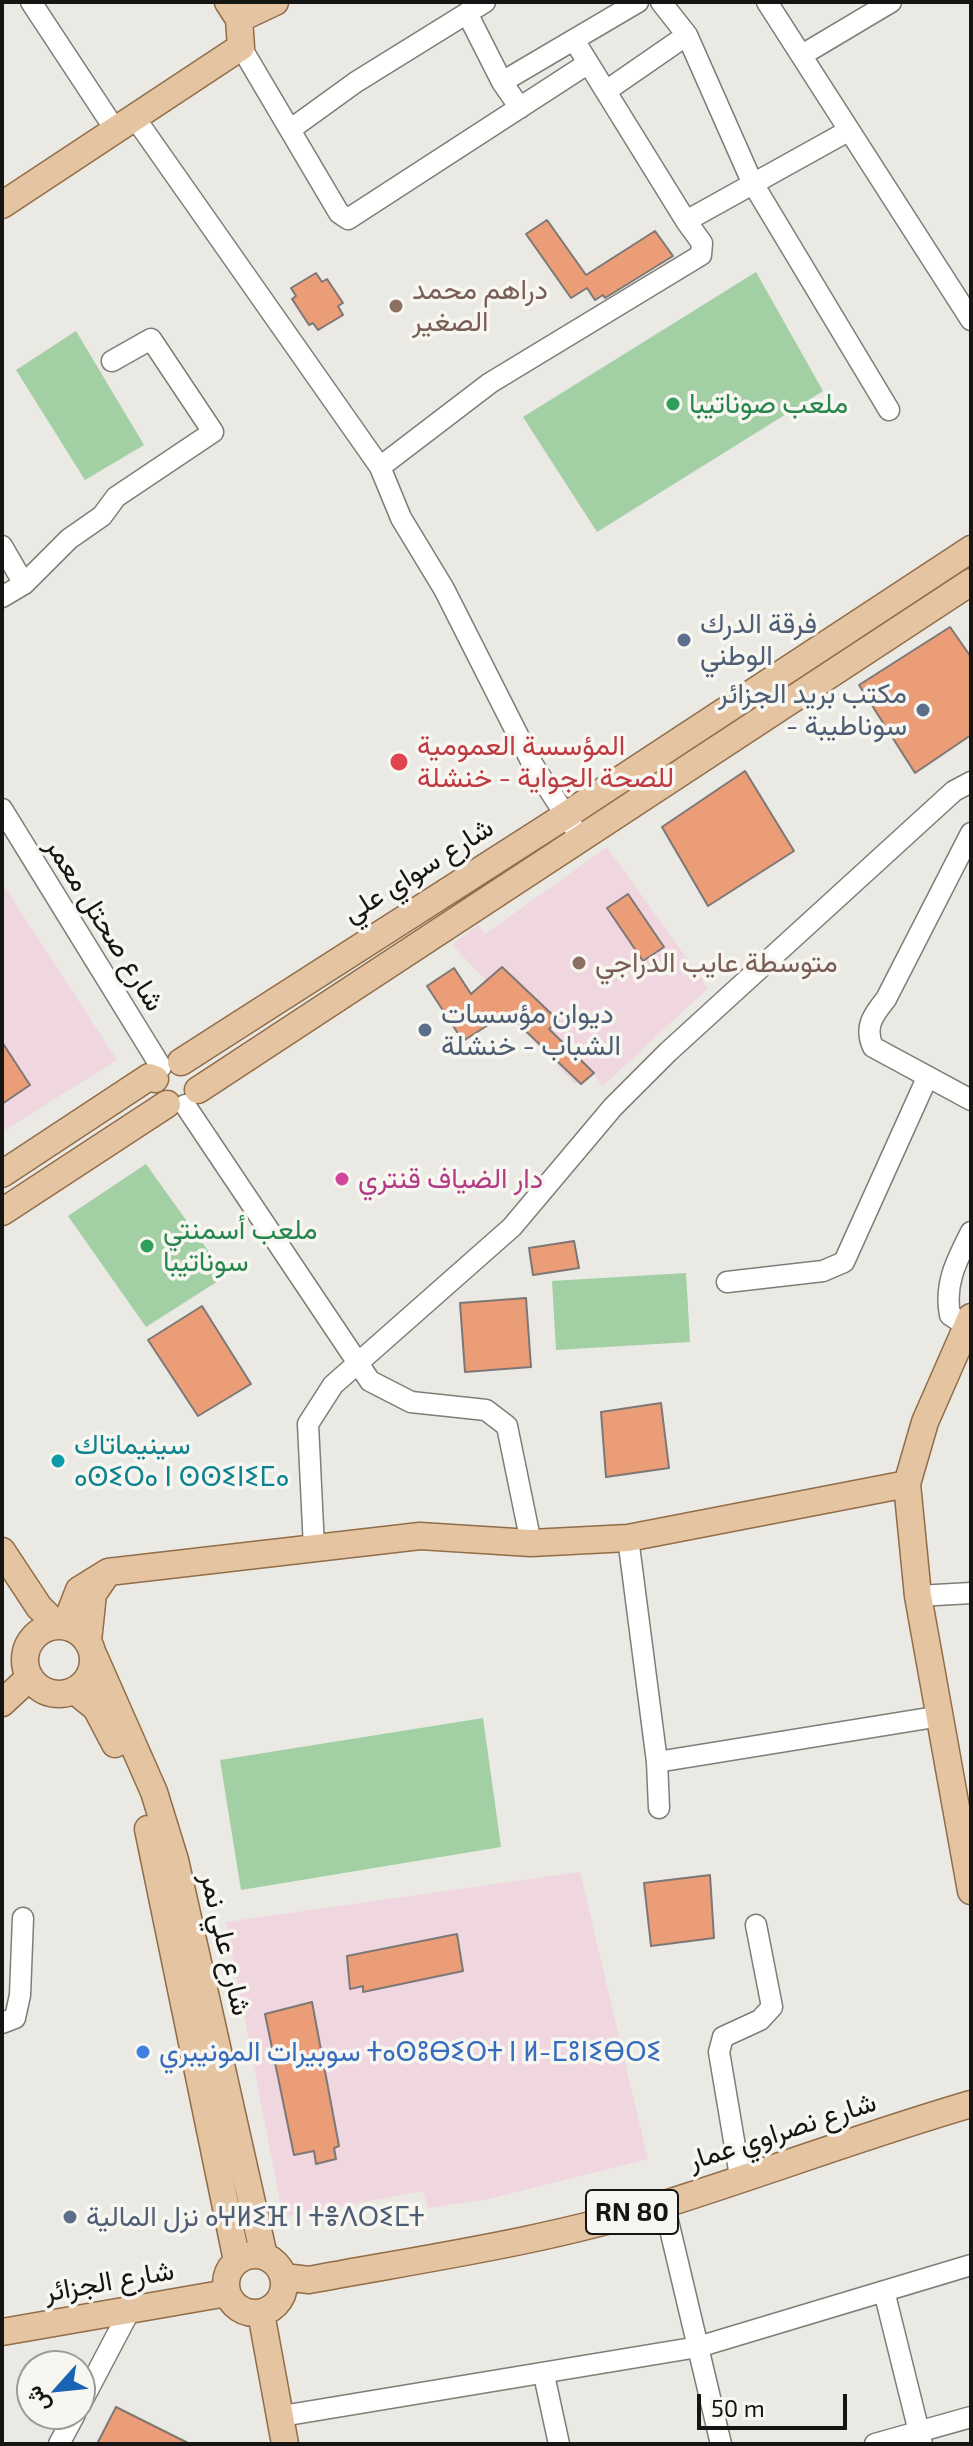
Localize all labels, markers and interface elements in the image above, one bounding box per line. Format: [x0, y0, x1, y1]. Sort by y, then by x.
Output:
place label: دراهم محمد الصغير [412, 273, 548, 339]
marker: دراهم محمد الصغير [387, 297, 405, 315]
place label: ملعب صوناتيبا [689, 387, 848, 421]
marker: ملعب صوناتيبا [664, 395, 682, 413]
place label: فرقة الدرك الوطني [700, 607, 817, 673]
marker: فرقة الدرك الوطني [675, 631, 693, 649]
place label: مكتب بريد الجزائر - سوناطيبة [718, 677, 907, 743]
marker: مكتب بريد الجزائر - سوناطيبة [914, 701, 932, 719]
place label: المؤسسة العمومية للصحة الجواية - خنشلة [417, 729, 674, 795]
marker: المؤسسة العمومية للصحة الجواية - خنشلة [388, 751, 410, 773]
street label: شارع سواي علي [336, 810, 500, 930]
street label: شارع صحتل معمر [38, 831, 172, 1017]
place label: متوسطة عايب الدراجي [595, 946, 838, 980]
marker: متوسطة عايب الدراجي [570, 954, 588, 972]
place label: ديوان مؤسسات الشباب - خنشلة [441, 997, 621, 1063]
marker: ديوان مؤسسات الشباب - خنشلة [416, 1021, 434, 1039]
place label: دار الضياف قنتري [358, 1162, 543, 1196]
marker: دار الضياف قنتري [333, 1170, 351, 1188]
place label: ملعب أسمنتي سوناتيبا [163, 1213, 317, 1279]
marker: ملعب أسمنتي سوناتيبا [138, 1237, 156, 1255]
place label: سينيماتاك ⴰⵙⵉⵔⴰ ⵏ ⵙⵙⵉⵏⵉⵎⴰ [74, 1428, 289, 1494]
marker: سينيماتاك ⴰⵙⵉⵔⴰ ⵏ ⵙⵙⵉⵏⵉⵎⴰ [49, 1452, 67, 1470]
street label: شارع علي نمر [193, 1869, 259, 2019]
place label: سوبيرات المونيبري ⵜⴰⵙⵓⴱⵉⵔⵜ ⵏ ⵍ-ⵎⵓⵏⵉⴱⵔⵉ [159, 2035, 661, 2069]
marker: سوبيرات المونيبري ⵜⴰⵙⵓⴱⵉⵔⵜ ⵏ ⵍ-ⵎⵓⵏⵉⴱⵔⵉ [134, 2043, 152, 2061]
street label: شارع نصراوي عمار [684, 2085, 880, 2177]
road number: RN 80 [586, 2190, 678, 2234]
place label: نزل المالية ⴰⵖⵍⵉⴼ ⵏ ⵜⴻⴷⵔⵉⵎⵜ [86, 2200, 424, 2234]
marker: نزل المالية ⴰⵖⵍⵉⴼ ⵏ ⵜⴻⴷⵔⵉⵎⵜ [61, 2208, 79, 2226]
street label: شارع الجزائر [42, 2253, 176, 2309]
north arrow [16, 2350, 96, 2430]
scale bar [701, 2378, 851, 2428]
text: ش [19, 2382, 54, 2418]
text: 50 m [711, 2393, 765, 2422]

